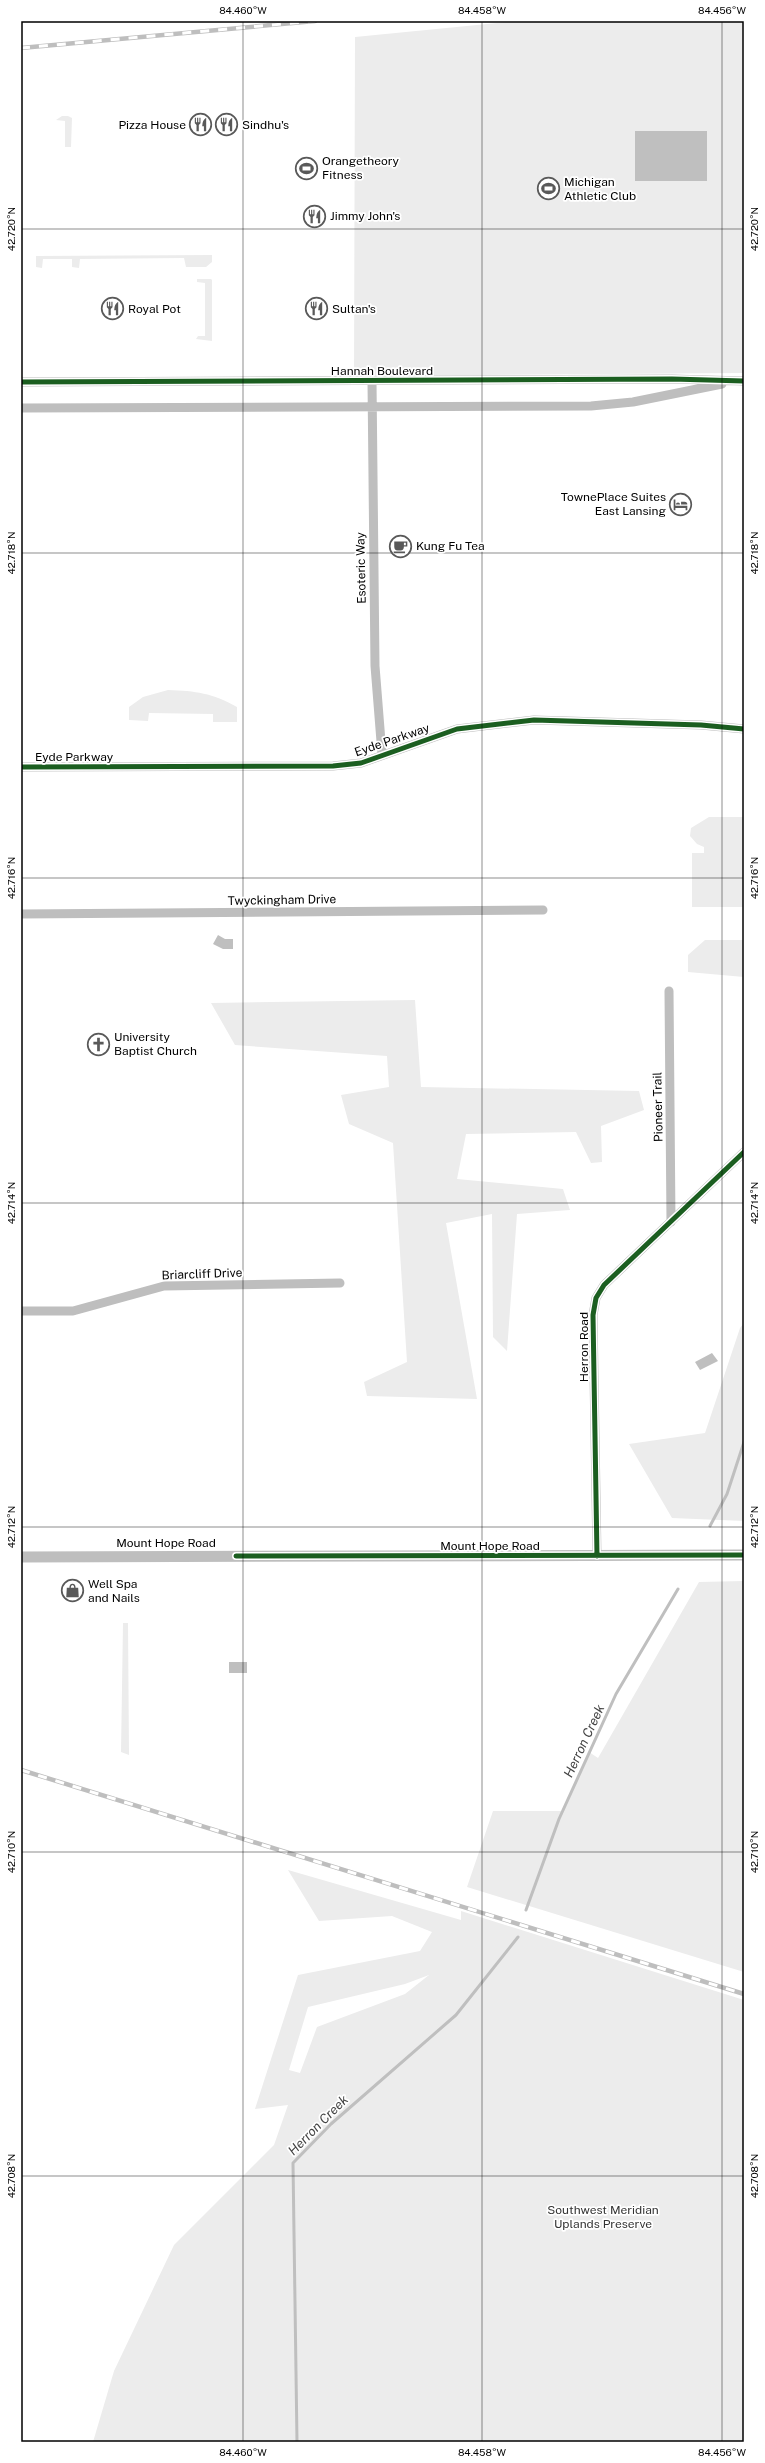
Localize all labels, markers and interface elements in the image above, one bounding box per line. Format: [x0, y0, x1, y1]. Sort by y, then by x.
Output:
text: 84.460°W [219, 4, 267, 16]
text: 84.458°W [458, 4, 507, 16]
text: 84.456°W [698, 4, 746, 16]
restaurant icon: Pizza House [188, 112, 214, 138]
restaurant icon: Sindhu's [214, 112, 240, 138]
place label: Pizza House [118, 118, 186, 132]
place label: Sindhu's [242, 118, 289, 132]
place label: Orangetheory Fitness [322, 154, 400, 182]
sports icon: Orangetheory Fitness [293, 155, 319, 181]
place label: Michigan Athletic Club [564, 175, 636, 203]
sports icon: Michigan Athletic Club [536, 176, 562, 202]
restaurant icon: Jimmy John's [301, 203, 327, 229]
text: 42.720°N [5, 207, 17, 251]
text: 42.720°N [748, 207, 760, 251]
place label: Jimmy John's [330, 209, 400, 223]
restaurant icon: Royal Pot [99, 296, 125, 322]
restaurant icon: Sultan's [303, 296, 329, 322]
place label: Royal Pot [128, 302, 181, 316]
place label: Sultan's [332, 302, 376, 316]
street label: Hannah Boulevard [331, 364, 433, 378]
place label: TownePlace Suites East Lansing [561, 490, 666, 518]
hotel icon: TownePlace Suites East Lansing [668, 491, 694, 517]
street label: Esoteric Way [353, 531, 369, 604]
text: 42.718°N [5, 532, 17, 574]
text: 42.718°N [748, 532, 760, 574]
cafe icon: Kung Fu Tea [388, 533, 414, 559]
place label: Kung Fu Tea [416, 539, 485, 553]
street label: Eyde Parkway [353, 720, 432, 759]
street label: Eyde Parkway [35, 750, 114, 764]
text: 42.716°N [5, 857, 17, 899]
text: 42.716°N [748, 857, 760, 899]
street label: Twyckingham Drive [228, 892, 337, 908]
place label: University Baptist Church [114, 1030, 197, 1058]
church icon: University Baptist Church [86, 1031, 112, 1057]
street label: Pioneer Trail [650, 1071, 666, 1142]
text: 42.714°N [5, 1182, 17, 1224]
text: 42.714°N [748, 1182, 760, 1224]
street label: Briarcliff Drive [161, 1266, 243, 1282]
street label: Herron Road [577, 1312, 591, 1382]
text: 42.712°N [5, 1506, 17, 1548]
text: 42.712°N [748, 1506, 760, 1548]
street label: Mount Hope Road [116, 1536, 216, 1550]
street label: Mount Hope Road [440, 1539, 540, 1553]
place label: Well Spa and Nails [88, 1577, 140, 1605]
shop icon: Well Spa and Nails [60, 1578, 86, 1604]
water label: Herron Creek [561, 1702, 607, 1780]
text: 42.710°N [5, 1831, 17, 1873]
text: 42.710°N [748, 1831, 760, 1873]
water label: Herron Creek [285, 2092, 351, 2158]
text: 42.708°N [5, 2154, 17, 2198]
text: 42.708°N [748, 2154, 760, 2198]
park label: Southwest Meridian Uplands Preserve [547, 2203, 659, 2231]
text: 84.460°W [219, 2446, 267, 2458]
text: 84.458°W [458, 2446, 507, 2458]
text: 84.456°W [698, 2446, 746, 2458]

